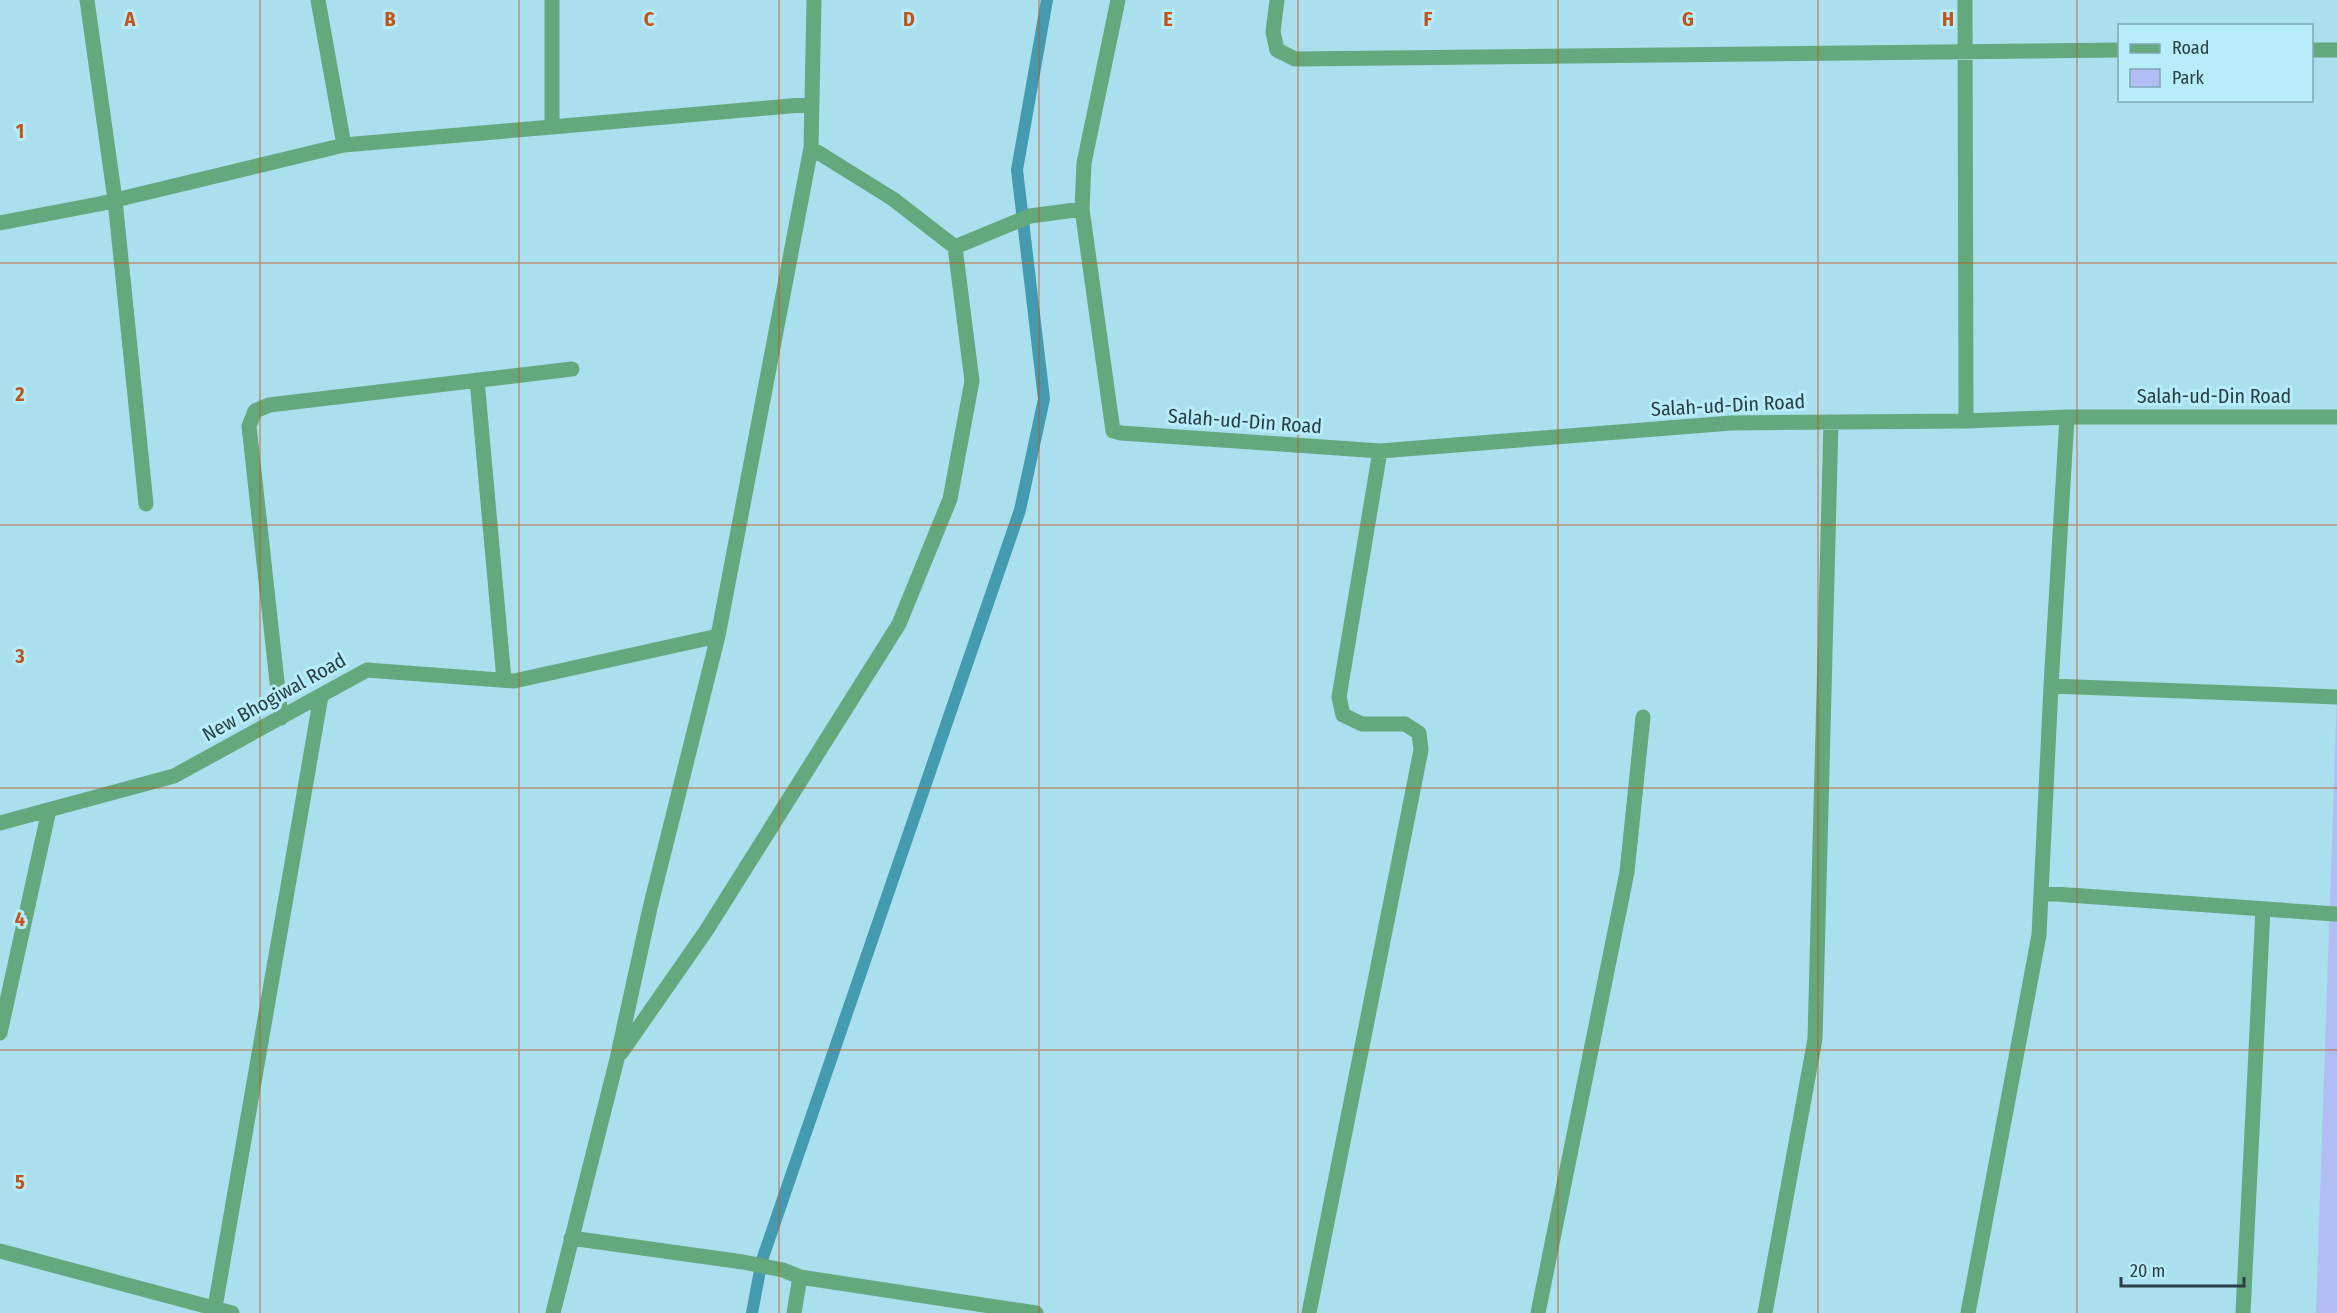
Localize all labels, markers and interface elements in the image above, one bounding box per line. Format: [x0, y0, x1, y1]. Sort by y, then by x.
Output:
text: A [124, 7, 137, 31]
text: B [384, 7, 396, 31]
text: C [644, 7, 655, 31]
text: D [903, 7, 915, 31]
text: E [1163, 7, 1173, 31]
text: F [1424, 7, 1433, 31]
text: G [1682, 7, 1694, 31]
text: H [1942, 7, 1954, 31]
legend [2118, 24, 2313, 102]
text: Road [2172, 37, 2209, 59]
text: Park [2172, 67, 2205, 89]
text: 1 [16, 119, 24, 143]
text: 2 [14, 382, 25, 406]
street label: Salah-ud-Din Road [2137, 384, 2291, 408]
street label: Salah-ud-Din Road [1650, 389, 1806, 421]
street label: Salah-ud-Din Road [1167, 404, 1323, 438]
text: 3 [14, 644, 25, 668]
street label: New Bhogiwal Road [198, 648, 350, 746]
text: 4 [15, 907, 25, 931]
text: 5 [15, 1170, 25, 1194]
scale bar [2121, 1250, 2244, 1288]
text: 20 m [2130, 1260, 2165, 1282]

